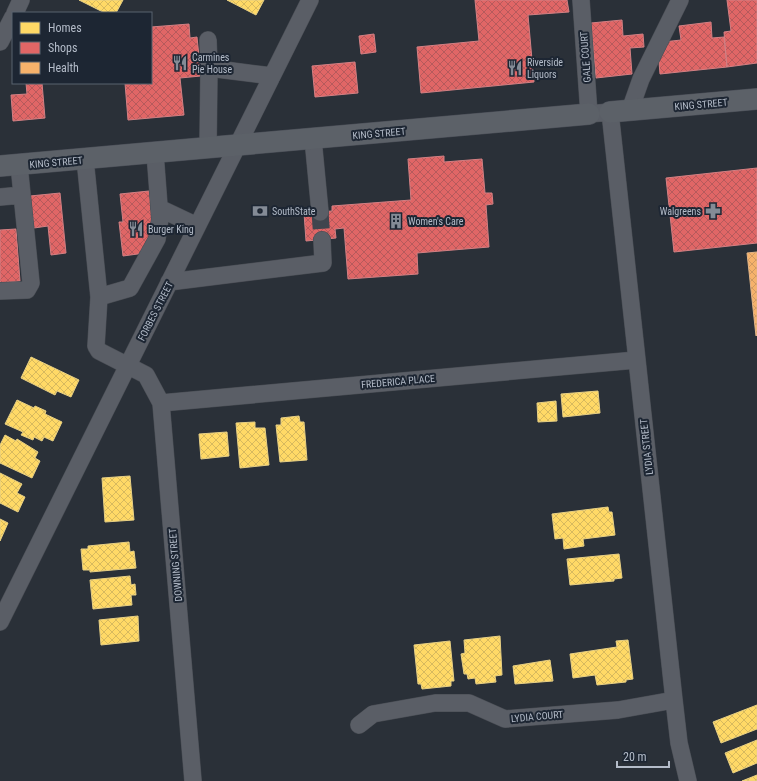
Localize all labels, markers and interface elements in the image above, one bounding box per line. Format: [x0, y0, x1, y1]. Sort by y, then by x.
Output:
legend [12, 12, 152, 84]
text: Homes [48, 21, 82, 35]
street label: GALE COURT [578, 31, 593, 83]
text: Shops [48, 41, 77, 55]
place label: Carmines Pie House [192, 52, 232, 75]
restaurant icon: Carmines Pie House [171, 54, 189, 72]
place label: Riverside Liquors [527, 57, 563, 80]
restaurant icon: Riverside Liquors [506, 59, 524, 77]
text: Health [48, 61, 79, 75]
street label: KING STREET [674, 97, 728, 112]
street label: KING STREET [352, 126, 406, 141]
street label: KING STREET [29, 155, 83, 170]
bank icon: SouthState [251, 202, 269, 220]
pharmacy icon: Walgreens [704, 202, 722, 220]
place label: SouthState [272, 206, 316, 217]
place label: Walgreens [660, 206, 701, 217]
building icon: Women's Care [387, 212, 405, 230]
place label: Women's Care [408, 216, 464, 227]
restaurant icon: Burger King [127, 220, 145, 238]
place label: Burger King [148, 224, 194, 235]
street label: FORBES STREET [136, 280, 175, 343]
street label: FREDERICA PLACE [361, 373, 435, 390]
street label: LYDIA STREET [638, 418, 655, 475]
street label: DOWNING STREET [167, 528, 184, 602]
street label: LYDIA COURT [510, 709, 564, 724]
scale bar [617, 743, 669, 769]
text: 20 m [623, 750, 647, 764]

